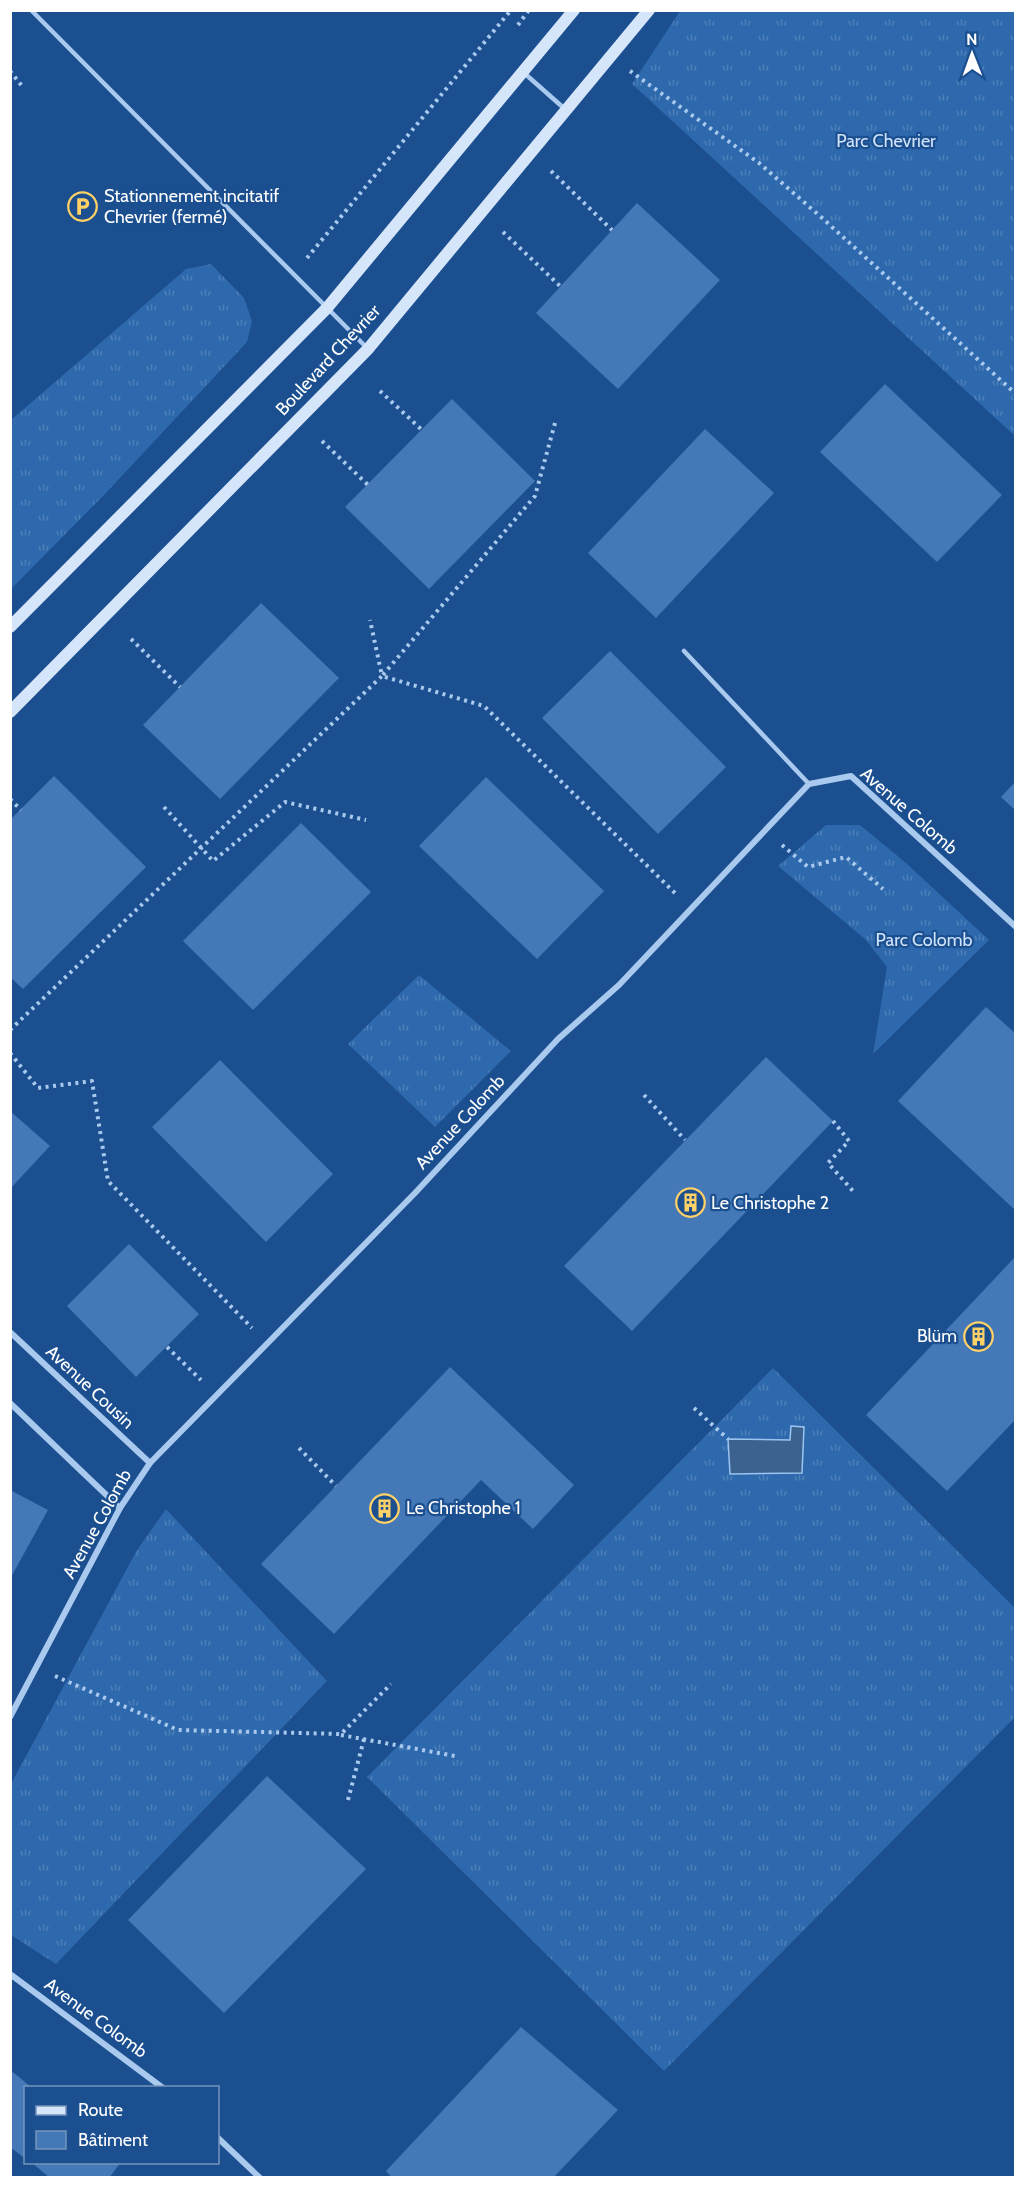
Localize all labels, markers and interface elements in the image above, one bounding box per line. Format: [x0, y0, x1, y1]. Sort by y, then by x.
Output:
north arrow [942, 24, 1002, 84]
text: N [966, 30, 978, 49]
park label: Parc Chevrier [836, 130, 936, 152]
place label: Stationnement incitatif Chevrier (fermé) [104, 185, 279, 228]
parking icon: Stationnement incitatif Chevrier (fermé) [67, 190, 99, 222]
street label: Boulevard Chevrier [271, 300, 385, 420]
street label: Avenue Colomb [856, 763, 962, 859]
park label: Parc Colomb [876, 929, 972, 951]
street label: Avenue Colomb [410, 1070, 510, 1174]
building icon: Le Christophe 2 [674, 1187, 706, 1219]
place label: Le Christophe 2 [711, 1192, 829, 1214]
building icon: Blüm [962, 1320, 994, 1352]
place label: Blüm [917, 1325, 957, 1347]
street label: Avenue Cousin [41, 1341, 139, 1433]
street label: Avenue Colomb [58, 1465, 136, 1583]
building icon: Le Christophe 1 [369, 1492, 401, 1524]
place label: Le Christophe 1 [406, 1497, 521, 1519]
street label: Avenue Colomb [40, 1973, 152, 2063]
legend [24, 2086, 219, 2164]
text: Route [78, 2099, 123, 2121]
text: Bâtiment [78, 2129, 148, 2151]

